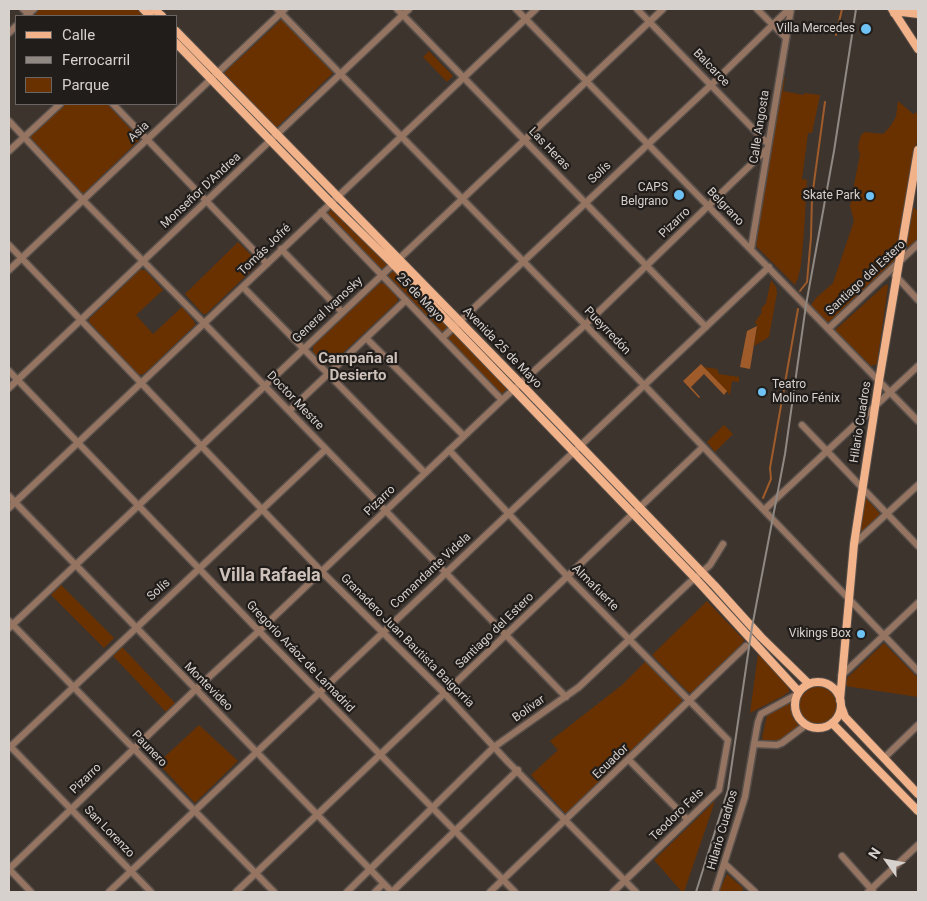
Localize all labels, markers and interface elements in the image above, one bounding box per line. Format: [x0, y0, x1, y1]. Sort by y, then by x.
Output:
legend [15, 15, 178, 105]
place label: Villa Mercedes [776, 22, 855, 36]
marker: Villa Mercedes [859, 22, 873, 36]
text: Calle [62, 26, 95, 44]
street label: Balcarce [690, 46, 732, 90]
text: Ferrocarril [62, 51, 130, 69]
text: Parque [62, 76, 109, 94]
street label: Calle Angosta [747, 89, 773, 165]
street label: Asia [126, 119, 152, 145]
street label: Las Heras [525, 125, 573, 173]
street label: Monseñor D'Andrea [158, 150, 244, 232]
street label: Solís [586, 159, 614, 187]
place label: CAPS Belgrano [621, 181, 668, 209]
street label: Belgrano [703, 185, 747, 229]
marker: CAPS Belgrano [672, 188, 686, 202]
place label: Skate Park [803, 189, 860, 203]
marker: Skate Park [864, 190, 876, 202]
street label: Pizarro [656, 205, 694, 241]
street label: Tomás Jofré [236, 221, 294, 279]
street label: Santiago del Estero [823, 237, 909, 319]
street label: 25 de Mayo [393, 271, 447, 325]
street label: General Ivanosky [290, 274, 366, 346]
street label: Avenida 25 de Mayo [460, 304, 544, 392]
street label: Pueyrredón [581, 304, 633, 358]
district label: Campaña al Desierto [318, 350, 398, 385]
street label: Doctor Mestre [263, 369, 327, 433]
place label: Teatro Molino Fénix [772, 378, 840, 406]
street label: Hilario Cuadros [847, 380, 875, 464]
marker: Teatro Molino Fénix [756, 386, 768, 398]
street label: Pizarro [361, 483, 399, 519]
street label: Comandante Videla [388, 530, 474, 612]
street label: Almafuerte [569, 562, 621, 614]
district label: Villa Rafaela [219, 565, 321, 587]
street label: Granadero Juan Bautista Baigorria [337, 571, 477, 711]
street label: Solís [145, 576, 173, 604]
street label: Santiago del Estero [453, 590, 537, 672]
street label: Gregorio Aráoz de Lamadrid [243, 598, 357, 716]
place label: Vikings Box [789, 627, 851, 641]
marker: Vikings Box [855, 628, 867, 640]
street label: Montevideo [181, 660, 235, 714]
street label: Bolívar [510, 693, 548, 725]
street label: Paunero [128, 728, 170, 770]
street label: Ecuador [590, 742, 632, 782]
street label: Pizarro [67, 761, 105, 797]
street label: Teodoro Fels [647, 786, 707, 844]
street label: Hilario Cuadros [705, 788, 741, 872]
street label: San Lorenzo [81, 803, 137, 861]
north arrow [862, 836, 912, 886]
text: N [865, 845, 884, 861]

